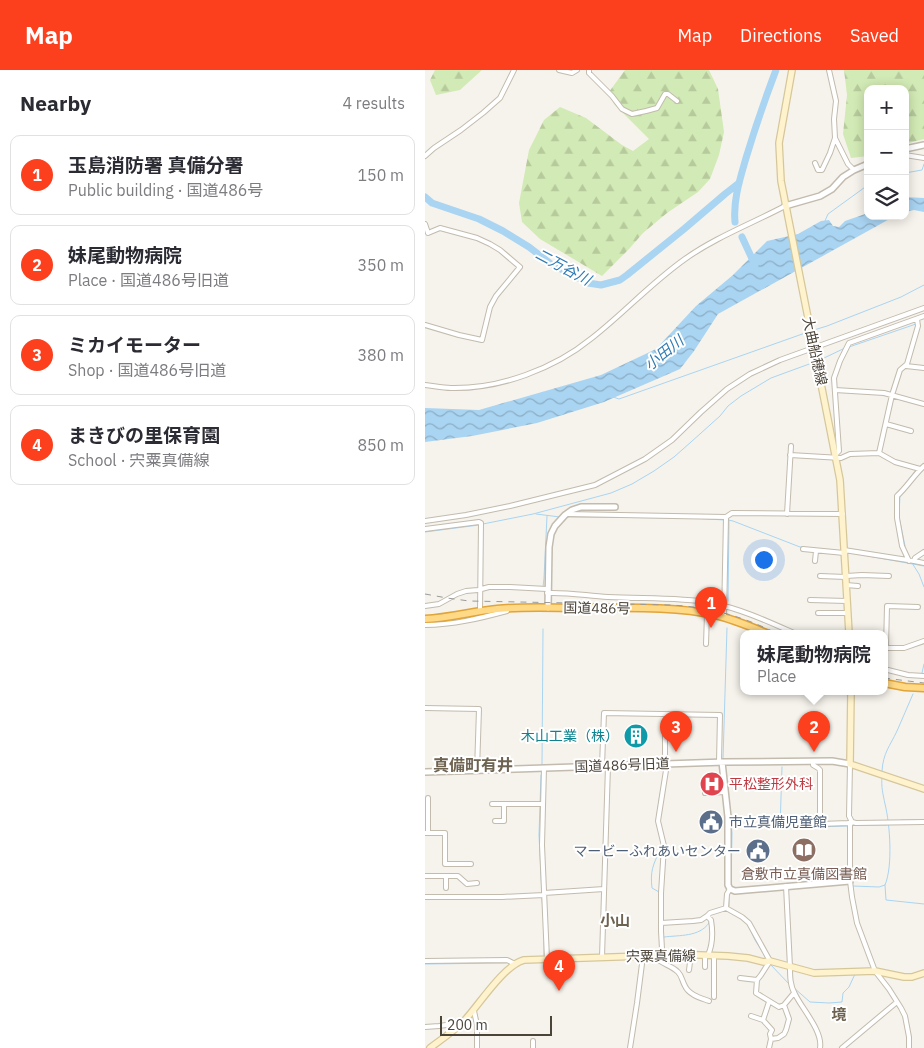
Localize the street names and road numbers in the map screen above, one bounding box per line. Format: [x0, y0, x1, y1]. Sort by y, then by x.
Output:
street label: 大曲船穂線 [799, 315, 831, 387]
street label: 国道486号 [563, 598, 631, 618]
street label: 国道486号旧道 [574, 754, 670, 776]
street label: 宍粟真備線 [626, 946, 696, 966]

